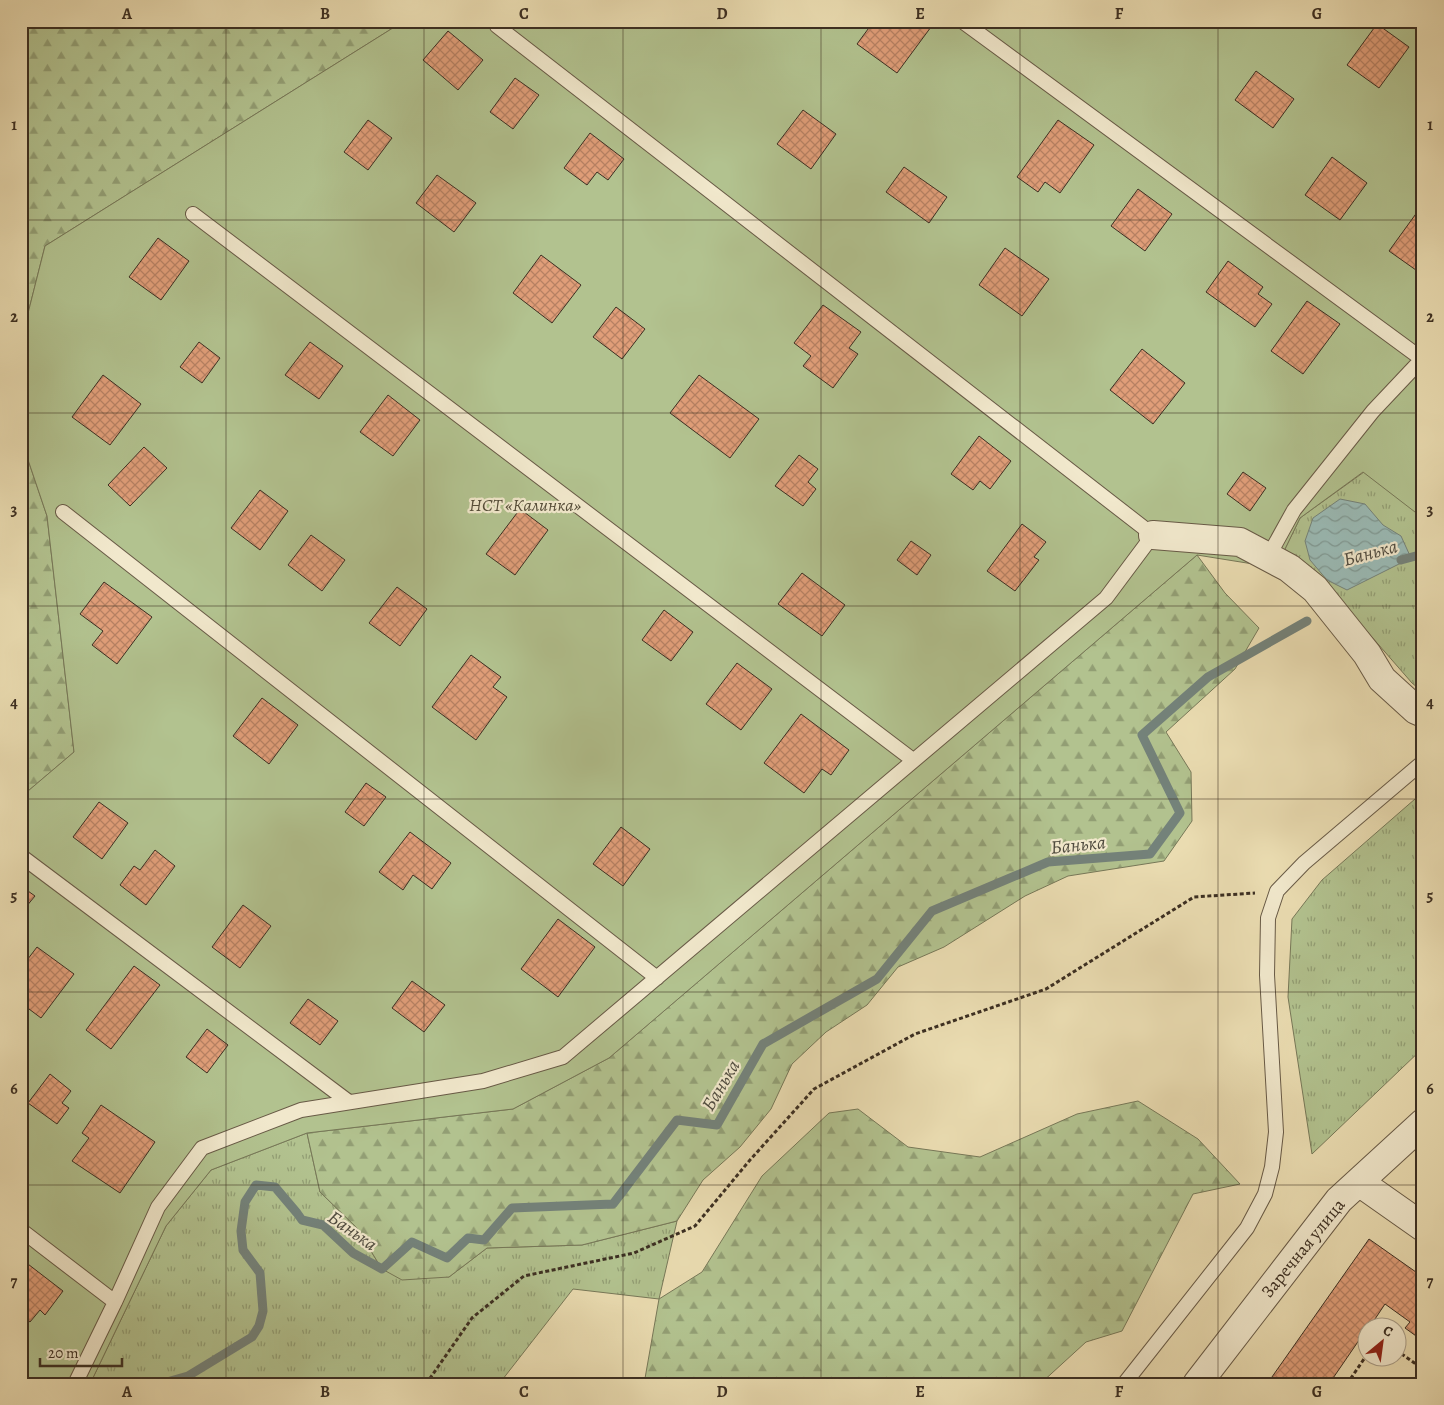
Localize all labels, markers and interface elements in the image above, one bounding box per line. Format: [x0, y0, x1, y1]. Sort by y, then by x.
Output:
text: A [121, 3, 133, 25]
text: B [320, 3, 330, 25]
text: C [519, 3, 529, 25]
text: D [716, 3, 728, 25]
text: E [915, 3, 925, 25]
text: F [1115, 3, 1124, 25]
text: G [1312, 3, 1322, 25]
text: 1 [11, 114, 17, 136]
text: 1 [1427, 114, 1433, 136]
text: 2 [10, 306, 18, 328]
text: 2 [1426, 306, 1434, 328]
park label: НСТ «Калинка» [469, 493, 582, 517]
text: 3 [11, 499, 18, 521]
text: 3 [1427, 499, 1434, 521]
water label: Банька [1340, 533, 1400, 573]
text: 4 [10, 692, 18, 714]
text: 4 [1426, 692, 1434, 714]
water label: Банька [1049, 829, 1107, 861]
text: 5 [11, 885, 18, 907]
text: 5 [1427, 885, 1434, 907]
water label: Банька [695, 1055, 746, 1116]
text: 6 [10, 1078, 18, 1100]
text: 6 [1426, 1078, 1434, 1100]
street label: Заречная улица [1256, 1193, 1351, 1303]
water label: Банька [322, 1204, 383, 1257]
text: 7 [11, 1271, 18, 1293]
text: 7 [1427, 1271, 1434, 1293]
north arrow [1356, 1318, 1406, 1368]
text: С [1380, 1321, 1397, 1342]
scale bar [40, 1335, 122, 1367]
text: 20 m [48, 1343, 79, 1363]
text: A [121, 1381, 133, 1403]
text: B [320, 1381, 330, 1403]
text: C [519, 1381, 529, 1403]
text: D [716, 1381, 728, 1403]
text: E [915, 1381, 925, 1403]
text: F [1115, 1381, 1124, 1403]
text: G [1312, 1381, 1322, 1403]

